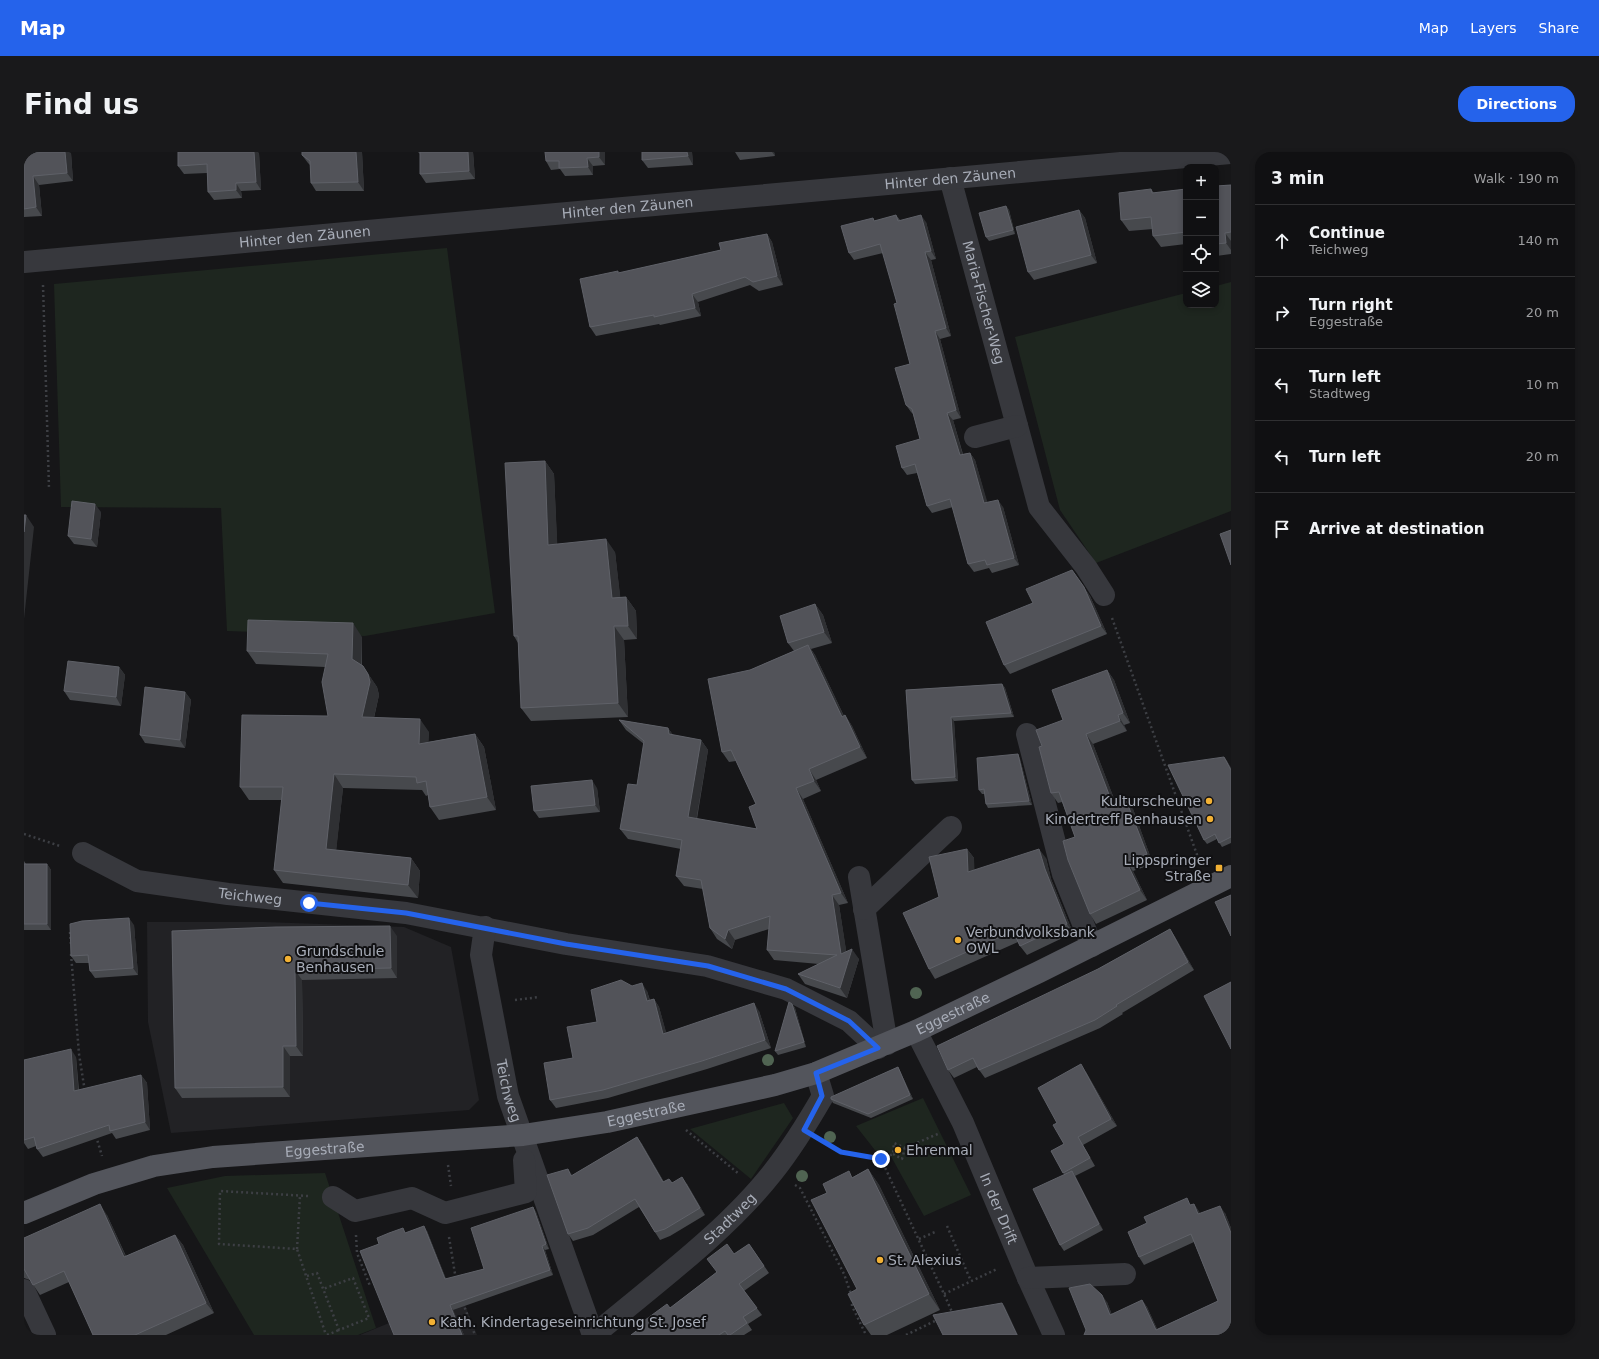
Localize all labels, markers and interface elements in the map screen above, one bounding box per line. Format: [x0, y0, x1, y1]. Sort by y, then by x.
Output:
text: Map [20, 17, 65, 39]
text: Map [1419, 20, 1448, 36]
text: Layers [1470, 20, 1517, 36]
text: Share [1539, 20, 1579, 36]
button: Directions [1458, 86, 1575, 122]
text: Find us [24, 88, 139, 121]
street label: Hinter den Zäunen [884, 164, 1017, 192]
map controls [1183, 164, 1219, 308]
button: + [1183, 164, 1219, 200]
text: 3 min [1271, 168, 1324, 188]
text: Walk · 190 m [1474, 171, 1559, 186]
street label: Hinter den Zäunen [561, 194, 694, 221]
button: − [1183, 200, 1219, 236]
street label: Hinter den Zäunen [238, 223, 371, 251]
text: Continue [1309, 224, 1385, 242]
icon: ahead [1271, 230, 1293, 252]
text: 140 m [1517, 233, 1559, 248]
button: locate [1183, 236, 1219, 272]
street label: Maria-Fischer-Weg [959, 239, 1008, 366]
text: Teichweg [1309, 242, 1369, 257]
button: layers [1183, 272, 1219, 308]
text: Turn right [1309, 296, 1393, 314]
icon: right [1271, 302, 1293, 324]
text: 20 m [1526, 305, 1559, 320]
text: Eggestraße [1309, 314, 1383, 329]
text: Turn left [1309, 368, 1381, 386]
icon: left [1271, 374, 1293, 396]
text: 10 m [1526, 377, 1559, 392]
text: Stadtweg [1309, 386, 1371, 401]
icon: left [1271, 446, 1293, 468]
text: Turn left [1309, 448, 1381, 466]
text: 20 m [1526, 449, 1559, 464]
icon: arrive [1271, 518, 1293, 540]
text: Arrive at destination [1309, 520, 1484, 538]
place label: Kulturscheune [1101, 793, 1201, 809]
marker: Kulturscheune [1204, 796, 1214, 806]
place label: Kindertreff Benhausen [1045, 811, 1202, 827]
marker: Kindertreff Benhausen [1205, 814, 1215, 824]
place label: Lippspringer Straße [1124, 852, 1211, 884]
marker: Lippspringer Straße [1214, 863, 1224, 873]
street label: Teichweg [216, 885, 283, 908]
route start [300, 894, 318, 912]
place label: Verbundvolksbank OWL [966, 924, 1096, 956]
marker: Verbundvolksbank OWL [953, 935, 963, 945]
place label: Grundschule Benhausen [296, 943, 384, 975]
marker: Grundschule Benhausen [283, 954, 293, 964]
street label: Eggestraße [913, 989, 992, 1038]
street label: Teichweg [493, 1057, 525, 1124]
street label: Eggestraße [605, 1097, 687, 1130]
street label: Eggestraße [284, 1138, 365, 1160]
place label: Ehrenmal [906, 1142, 973, 1158]
marker: Ehrenmal [893, 1145, 903, 1155]
route end [872, 1150, 890, 1168]
street label: In der Drift [977, 1170, 1021, 1247]
street label: Stadtweg [701, 1190, 759, 1248]
place label: St. Alexius [888, 1252, 961, 1268]
marker: St. Alexius [875, 1255, 885, 1265]
place label: Kath. Kindertageseinrichtung St. Josef [440, 1314, 707, 1330]
marker: Kath. Kindertageseinrichtung St. Josef [427, 1317, 437, 1327]

